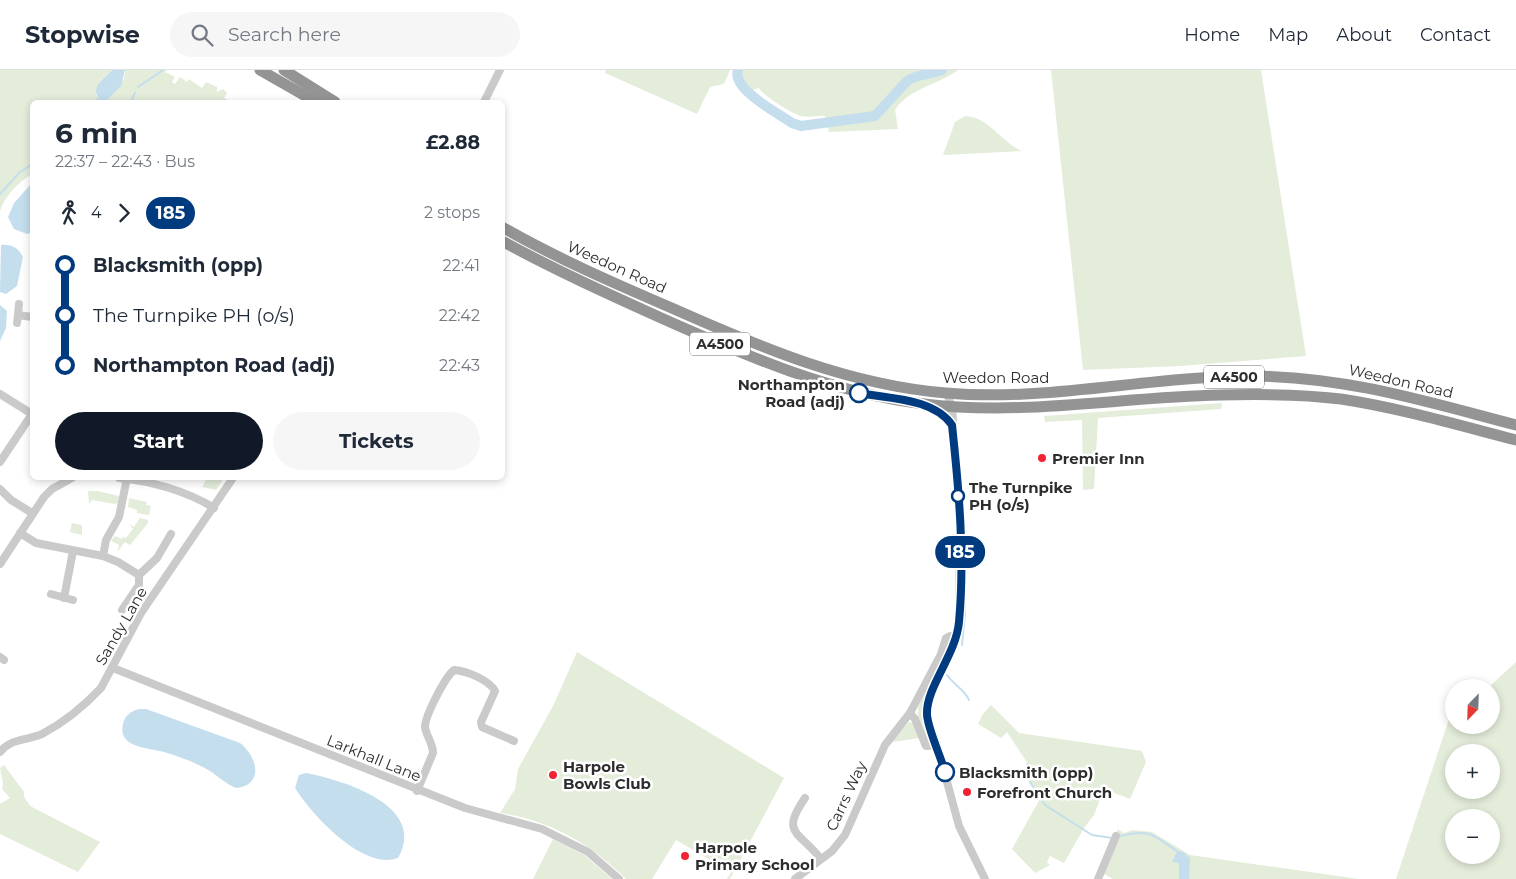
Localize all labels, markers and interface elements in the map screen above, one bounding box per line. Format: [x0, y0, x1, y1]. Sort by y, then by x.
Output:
search box [170, 12, 520, 57]
text: Stopwise [25, 20, 140, 49]
icon: search [188, 21, 216, 49]
text: Search here [228, 23, 341, 46]
text: Home [1184, 24, 1240, 46]
text: Map [1268, 24, 1308, 46]
text: About [1336, 24, 1392, 46]
text: Contact [1420, 24, 1491, 46]
text: 6 min [55, 116, 138, 150]
text: £2.88 [426, 131, 480, 154]
text: 22:37 – 22:43 · Bus [55, 152, 195, 171]
icon: walk [55, 199, 83, 227]
icon: forward [110, 199, 138, 227]
text: 185 [156, 202, 185, 224]
text: 4 [91, 203, 102, 222]
text: 2 stops [424, 203, 480, 222]
street label: Weedon Road [564, 237, 670, 297]
text: Blacksmith (opp) [93, 254, 263, 277]
text: 22:41 [442, 256, 480, 275]
text: The Turnpike PH (o/s) [93, 304, 295, 327]
text: 22:42 [439, 306, 480, 325]
road number: A4500 [690, 332, 750, 356]
text: Northampton Road (adj) [93, 354, 335, 377]
text: 22:43 [439, 356, 480, 375]
street label: Weedon Road [1347, 360, 1455, 402]
road number: A4500 [1204, 366, 1264, 388]
street label: Weedon Road [943, 368, 1049, 387]
place label: Northampton Road (adj) [738, 375, 845, 411]
marker: Northampton Road (adj) [849, 383, 869, 403]
button: Start [55, 412, 263, 470]
button: Tickets [273, 412, 480, 470]
place label: Premier Inn [1052, 449, 1145, 468]
marker: Premier Inn [1036, 452, 1048, 464]
place label: The Turnpike PH (o/s) [969, 478, 1072, 514]
marker: The Turnpike PH (o/s) [951, 489, 965, 503]
line badge: 185 [931, 536, 989, 568]
text: 185 [945, 541, 975, 563]
street label: Sandy Lane [91, 583, 151, 669]
north arrow [1445, 679, 1500, 734]
map controls [1445, 679, 1500, 864]
street label: Larkhall Lane [324, 730, 424, 786]
button: + [1445, 744, 1500, 799]
place label: Harpole Bowls Club [563, 757, 651, 793]
street label: Carrs Way [822, 757, 871, 834]
marker: Blacksmith (opp) [935, 762, 955, 782]
place label: Blacksmith (opp) [959, 763, 1093, 782]
marker: Harpole Bowls Club [547, 769, 559, 781]
place label: Forefront Church [977, 783, 1112, 802]
marker: Forefront Church [961, 786, 973, 798]
button: − [1445, 809, 1500, 864]
place label: Harpole Primary School [695, 838, 814, 874]
marker: Harpole Primary School [679, 850, 691, 862]

